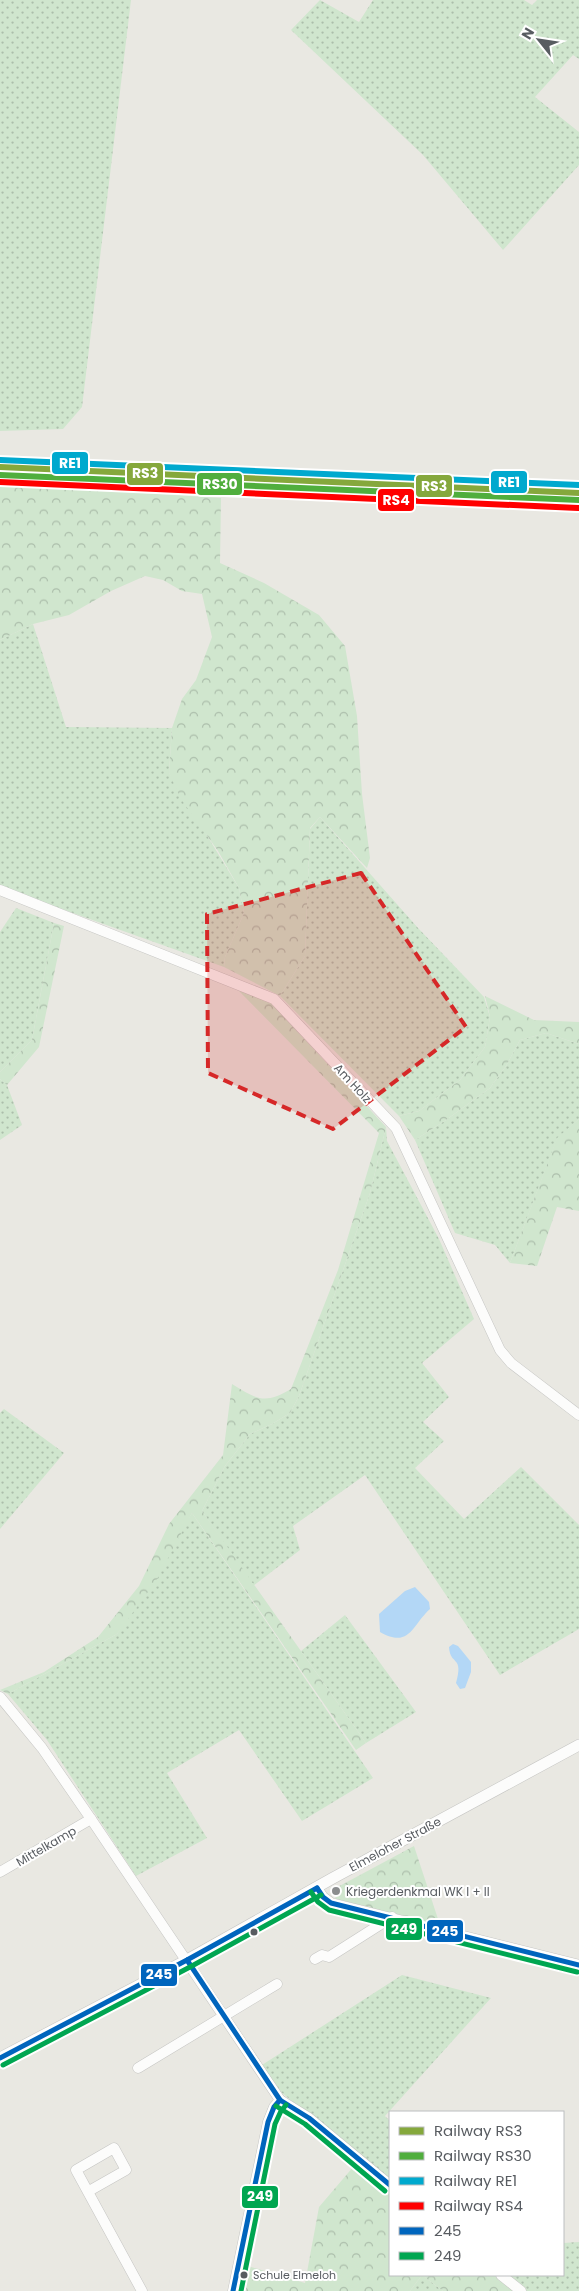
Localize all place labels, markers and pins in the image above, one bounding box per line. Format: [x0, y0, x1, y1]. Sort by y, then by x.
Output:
place label: Kriegerdenkmal WK I + II [346, 1883, 490, 1900]
marker: Kriegerdenkmal WK I + II [330, 1885, 342, 1897]
unlabelled marker [249, 1927, 259, 1937]
place label: Schule Elmeloh [253, 2267, 336, 2283]
marker: Schule Elmeloh [239, 2270, 249, 2280]

